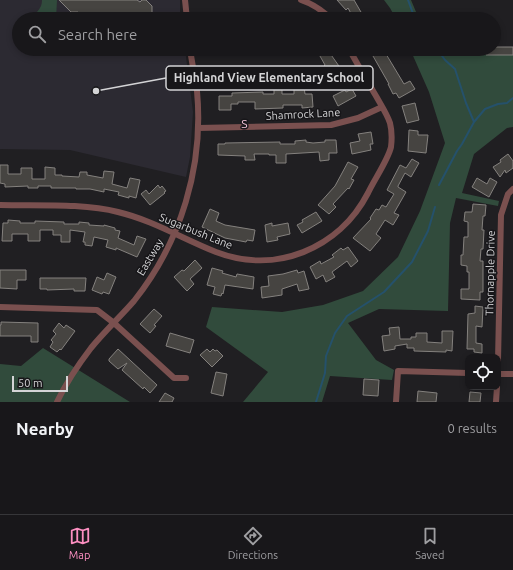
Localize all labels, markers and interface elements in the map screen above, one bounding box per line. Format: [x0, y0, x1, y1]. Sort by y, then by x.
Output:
search box [12, 12, 501, 56]
icon: search [26, 23, 48, 45]
text: Search here [58, 26, 137, 43]
callout: Highland View Elementary School [166, 66, 373, 90]
text: Highland View Elementary School [174, 71, 365, 84]
street label: Shamrock Lane [265, 106, 341, 122]
district label: S [241, 117, 249, 130]
street label: Sugarbush Lane [158, 211, 234, 251]
street label: Thornapple Drive [483, 230, 497, 316]
street label: Eastway [134, 236, 166, 277]
map controls [465, 354, 501, 390]
button: locate [465, 354, 501, 390]
scale bar [12, 374, 68, 393]
text: 50 m [18, 377, 42, 389]
text: Nearby [16, 419, 74, 438]
text: 0 results [447, 421, 497, 435]
tab: Map [69, 525, 91, 561]
tab: Directions [228, 525, 278, 561]
tab: Saved [415, 525, 444, 561]

